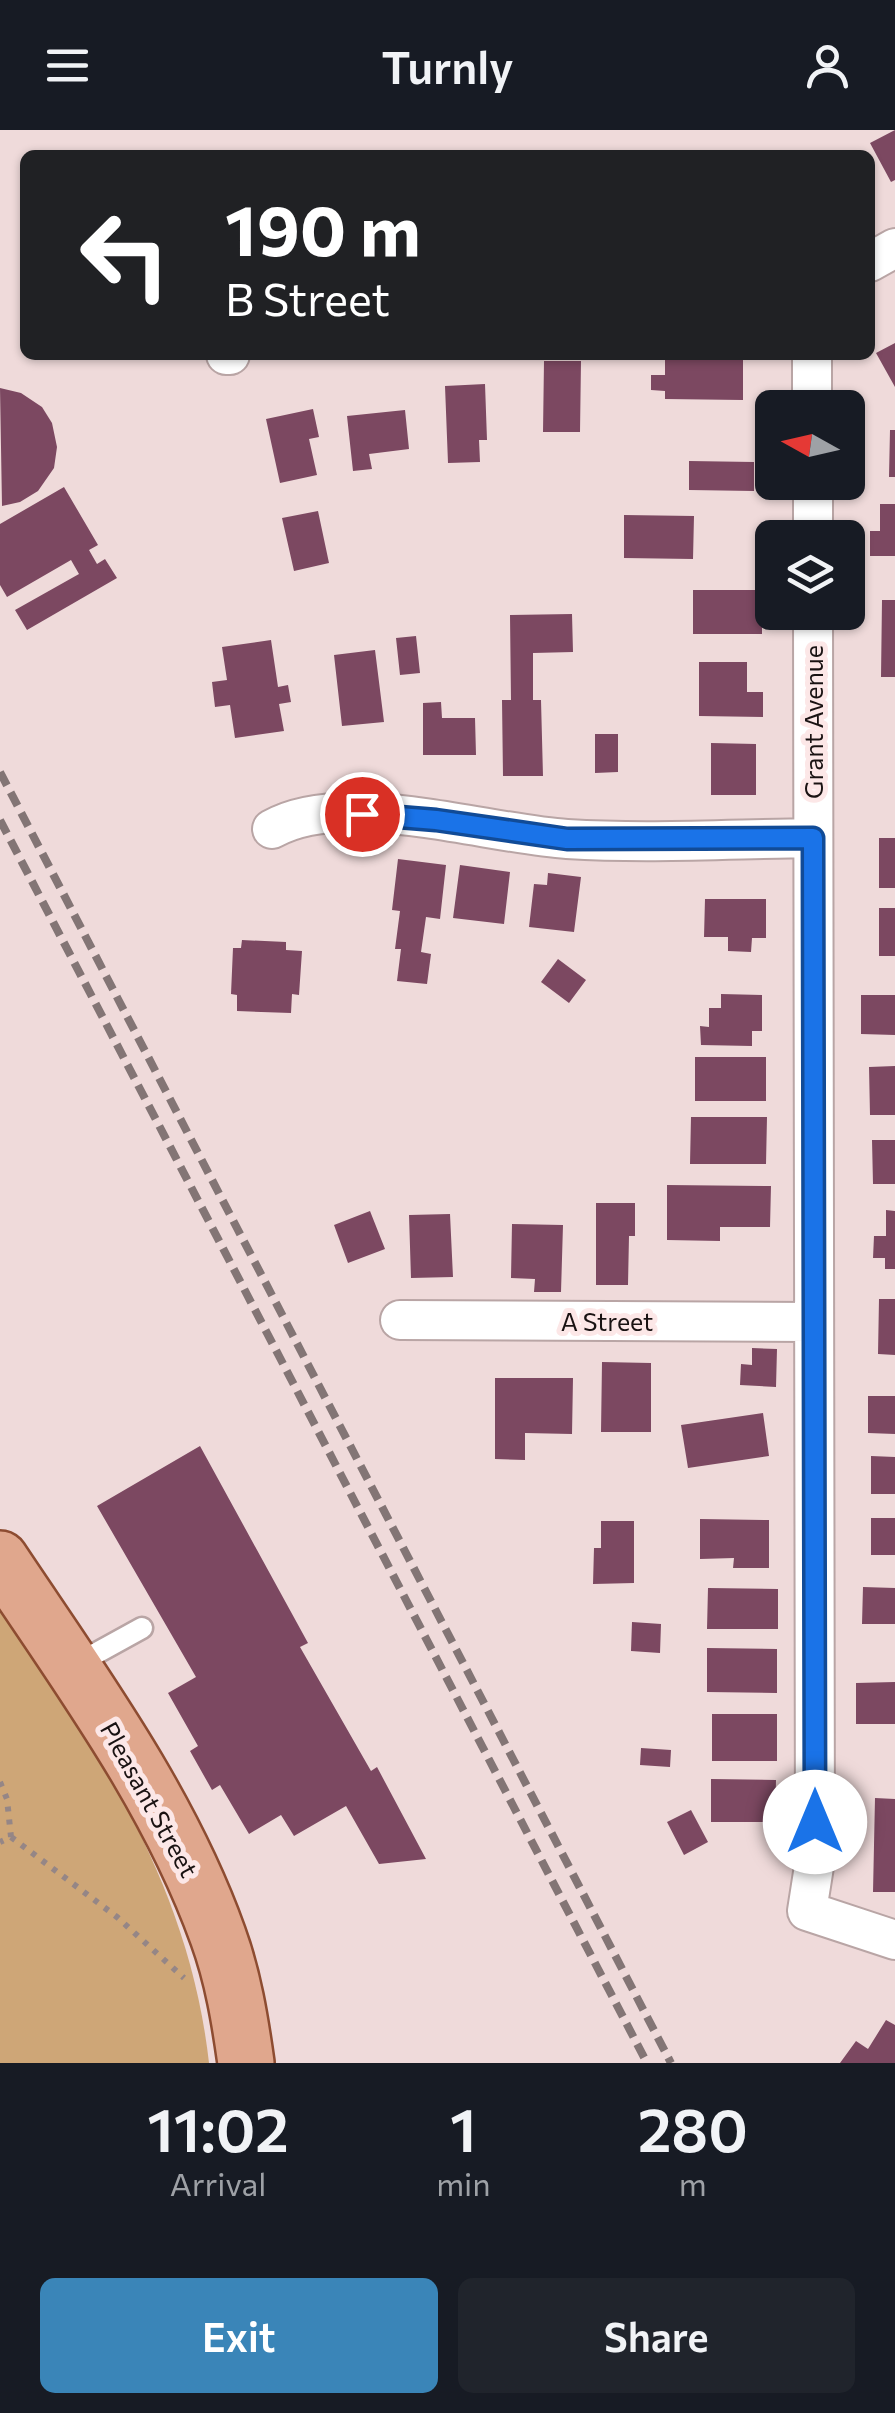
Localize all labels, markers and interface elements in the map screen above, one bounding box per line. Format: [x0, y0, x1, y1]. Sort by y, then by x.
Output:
icon: menu [40, 38, 95, 93]
text: Turnly [382, 38, 513, 93]
icon: person [800, 38, 855, 93]
text: 190 m [225, 185, 421, 270]
icon: left [60, 190, 190, 320]
text: B Street [225, 270, 390, 325]
north arrow [755, 390, 865, 500]
map controls [755, 390, 865, 630]
button: layers [755, 520, 865, 630]
street label: Grant Avenue [798, 645, 828, 799]
pin [320, 772, 405, 857]
icon: arrive [335, 787, 390, 842]
street label: A Street [561, 1306, 653, 1336]
street label: Pleasant Street [95, 1716, 205, 1882]
position arrow [763, 1770, 867, 1874]
text: 11:02 [147, 2091, 289, 2164]
text: 1 [450, 2091, 477, 2164]
text: 280 [638, 2091, 748, 2164]
text: Arrival [170, 2163, 266, 2203]
text: min [436, 2163, 491, 2203]
text: m [679, 2163, 707, 2203]
button: Exit [40, 2278, 438, 2393]
button: Share [458, 2278, 855, 2393]

